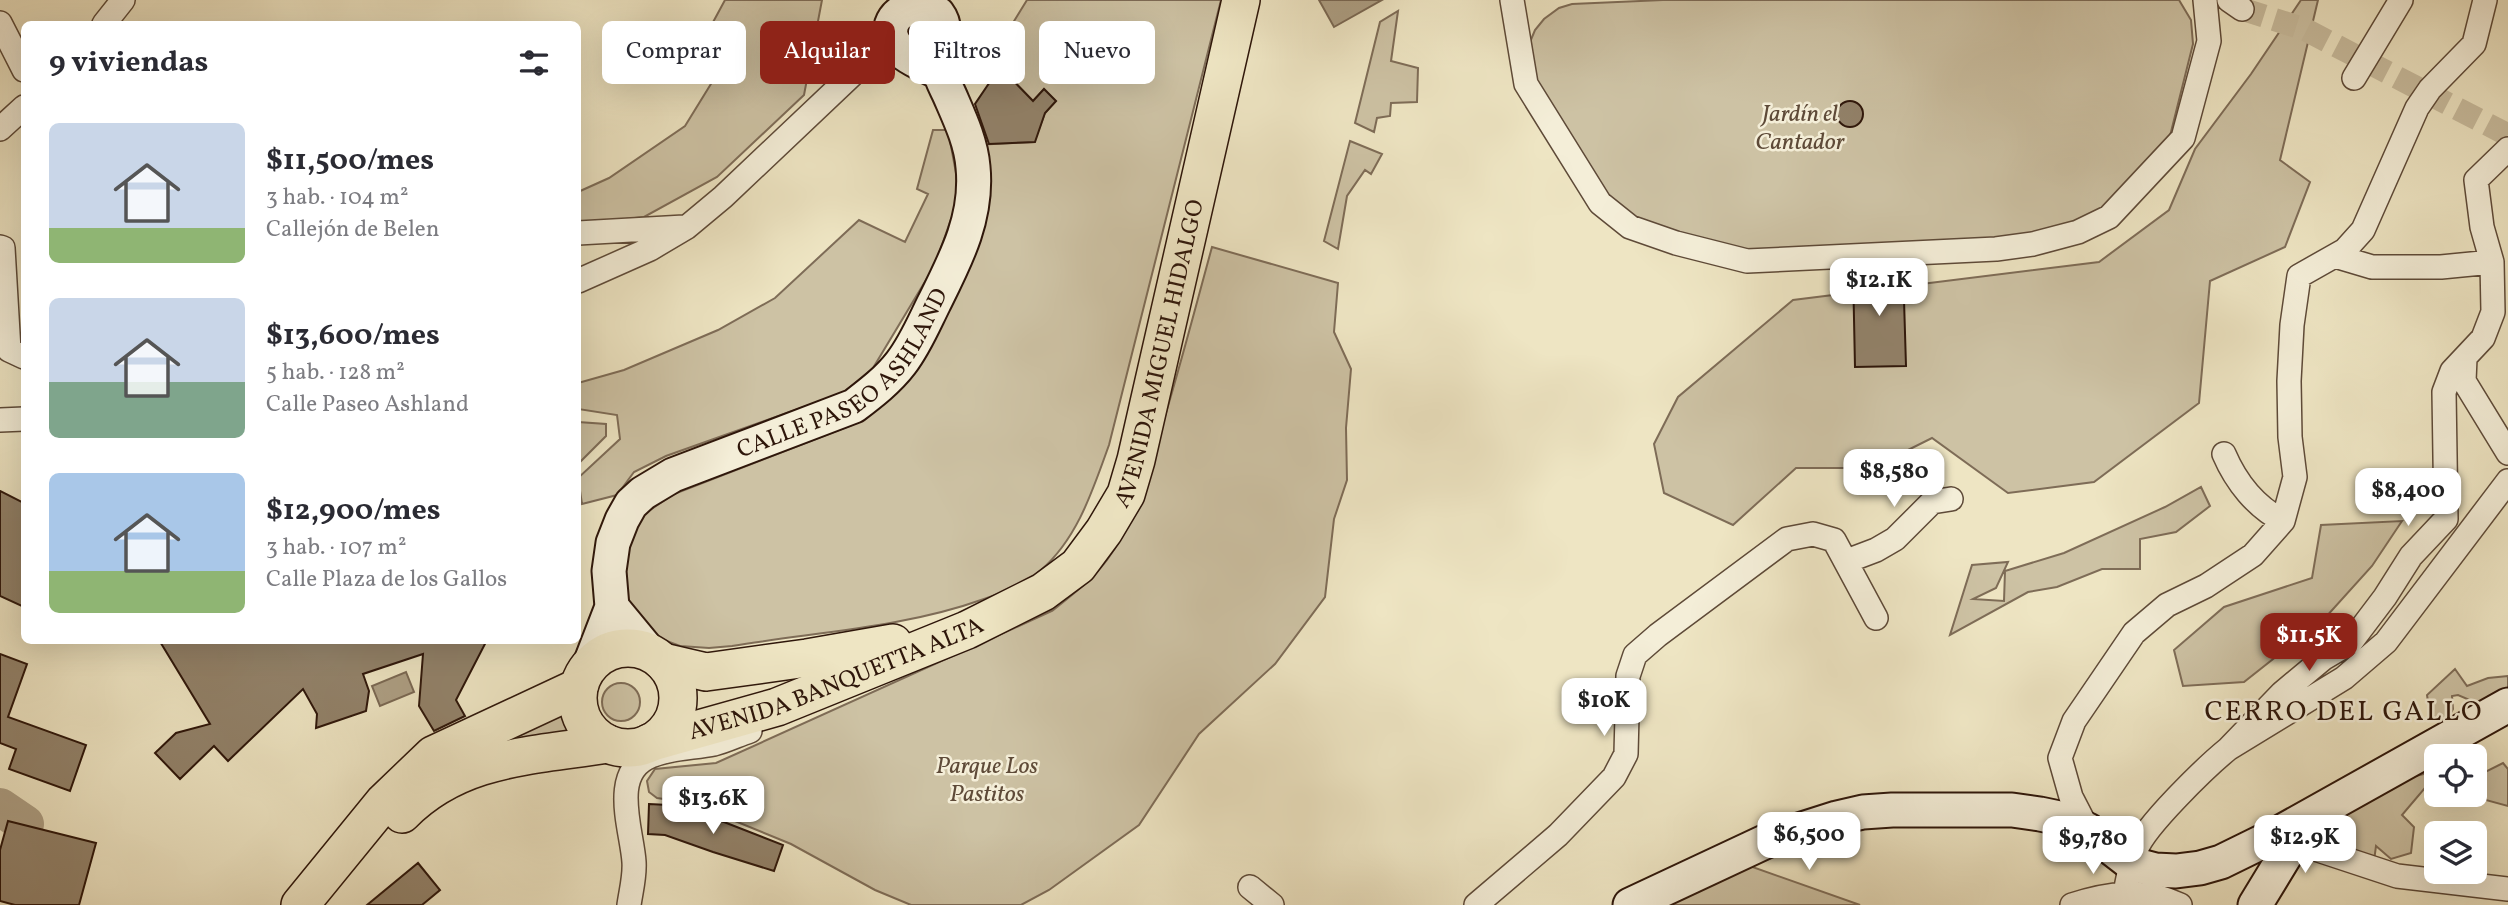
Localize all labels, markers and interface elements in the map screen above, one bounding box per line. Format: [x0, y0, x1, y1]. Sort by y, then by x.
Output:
chip: Comprar [602, 21, 746, 84]
chip: Alquilar [760, 21, 895, 84]
chip: Filtros [909, 21, 1025, 84]
chip: Nuevo [1039, 21, 1155, 84]
text: 9 viviendas [49, 42, 208, 84]
icon: filters [515, 44, 553, 82]
park label: Jardín el Cantador [1755, 98, 1846, 160]
text: $11,500/mes [266, 140, 434, 182]
icon: home [105, 151, 189, 235]
text: 3 hab. · 104 m² [266, 182, 408, 214]
street label: AVENIDA MIGUEL HIDALGO [1106, 196, 1214, 515]
text: Callejón de Belen [266, 214, 439, 246]
pin: $12.1K [1822, 258, 1936, 318]
text: $12.1K [1846, 265, 1912, 297]
street label: CALLE PASEO ASHLAND [732, 283, 958, 468]
text: $13,600/mes [266, 315, 440, 357]
icon: home [105, 326, 189, 410]
text: 5 hab. · 128 m² [266, 357, 405, 389]
text: Calle Paseo Ashland [266, 389, 469, 421]
pin: $8,580 [1837, 449, 1951, 509]
text: $8,580 [1859, 456, 1929, 488]
pin: $8,400 [2351, 468, 2465, 528]
text: $8,400 [2371, 475, 2445, 507]
text: $12,900/mes [266, 490, 441, 532]
icon: home [105, 501, 189, 585]
text: 3 hab. · 107 m² [266, 532, 406, 564]
text: Calle Plaza de los Gallos [266, 564, 507, 596]
street label: AVENIDA BANQUETTA ALTA [685, 609, 990, 750]
pin: $11.5K [2252, 614, 2366, 673]
text: $11.5K [2276, 620, 2342, 652]
pin: $10K [1563, 678, 1645, 738]
text: $10K [1578, 685, 1630, 717]
district label: CERRO DEL GALLO [2204, 693, 2484, 732]
map controls [2424, 744, 2487, 884]
button: locate [2424, 744, 2487, 807]
park label: Parque Los Pastitos [936, 750, 1038, 812]
pin: $13.6K [656, 776, 770, 836]
text: $13.6K [678, 783, 748, 815]
pin: $6,500 [1752, 812, 1866, 872]
pin: $9,780 [2036, 816, 2150, 876]
pin: $12.9K [2248, 816, 2362, 875]
text: $6,500 [1773, 819, 1845, 851]
button: layers [2424, 821, 2487, 884]
text: $12.9K [2270, 822, 2340, 854]
text: $9,780 [2059, 823, 2127, 855]

